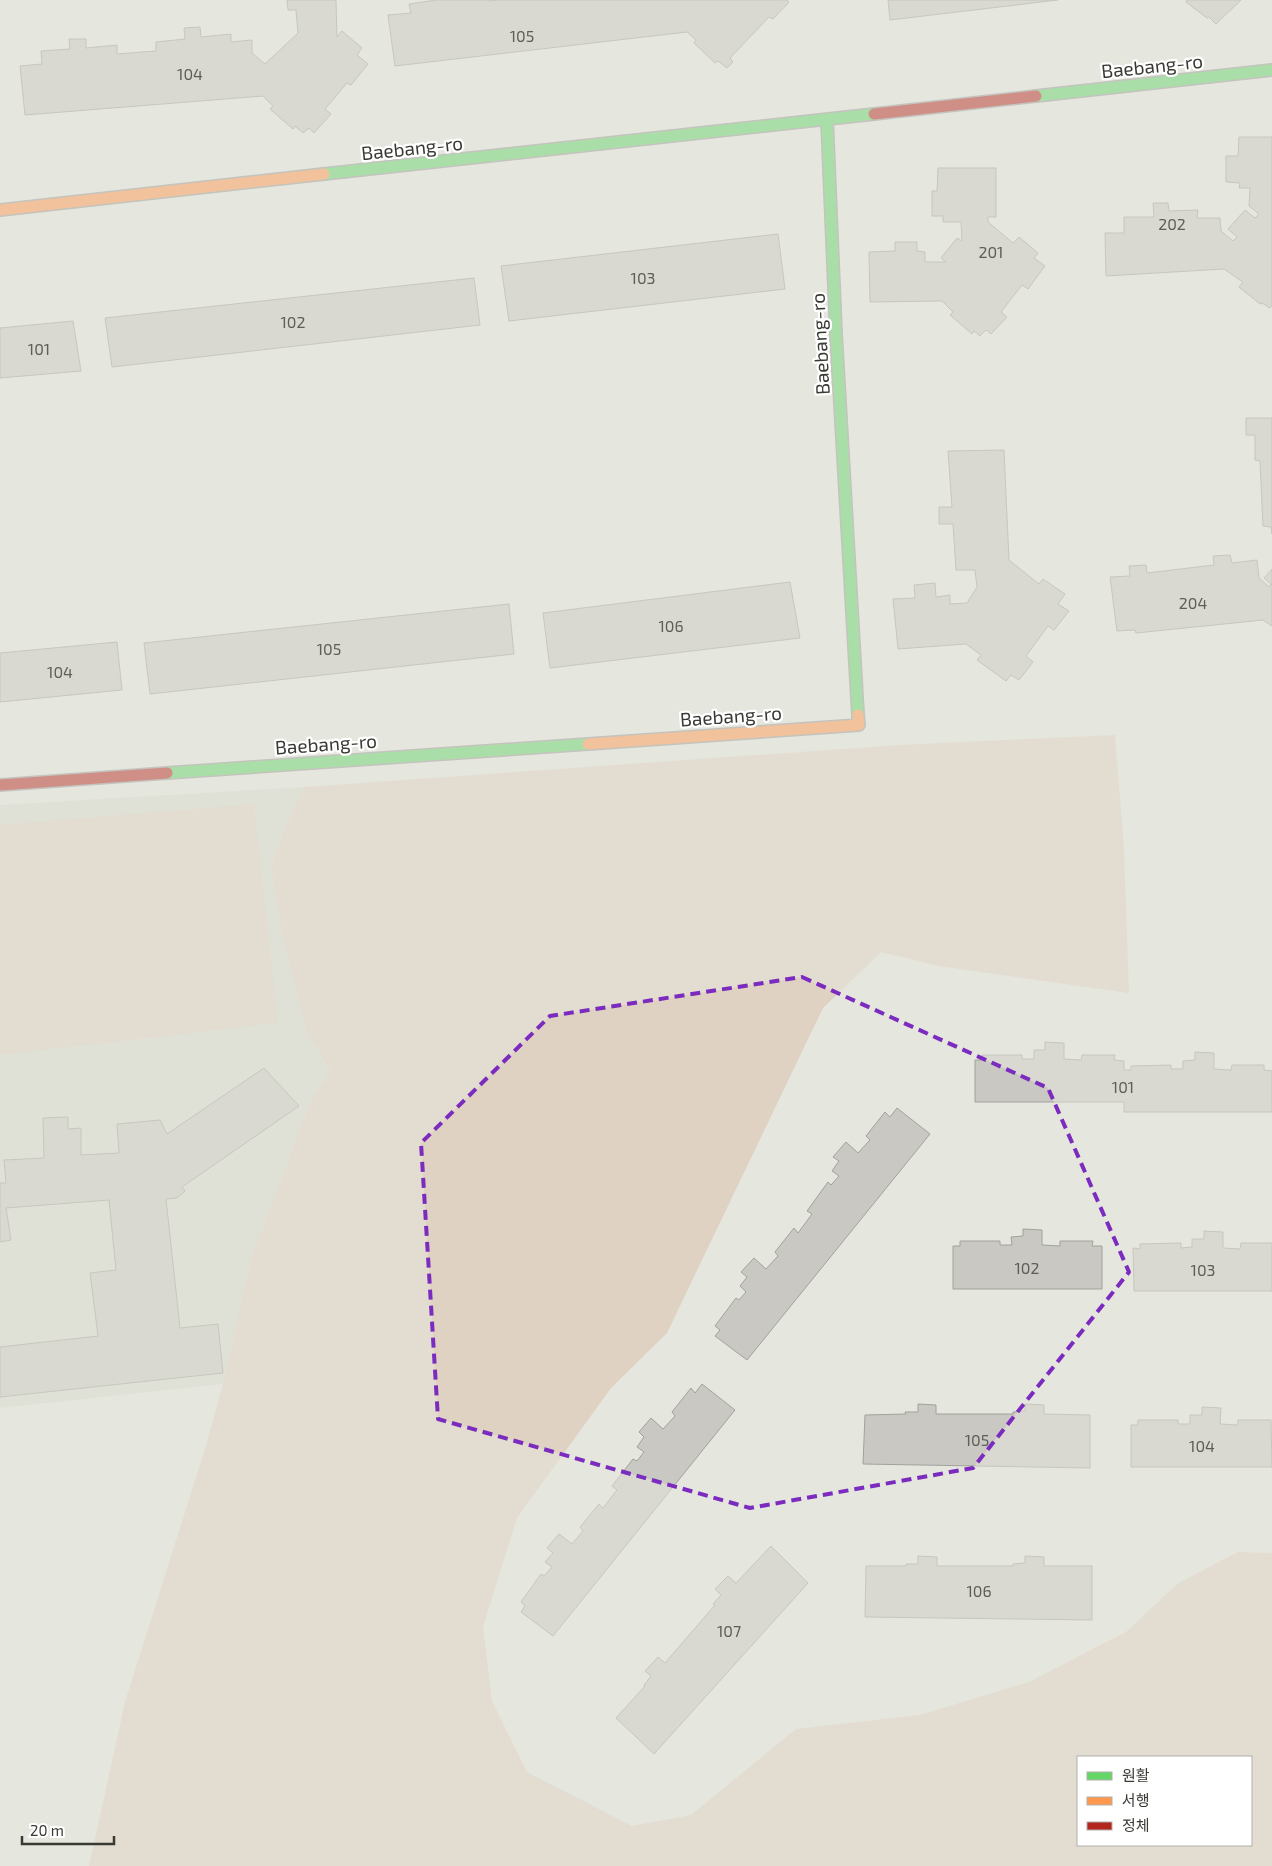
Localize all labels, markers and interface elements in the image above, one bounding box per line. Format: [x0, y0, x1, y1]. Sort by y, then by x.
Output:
house number: 105 [510, 26, 534, 45]
street label: Baebang-ro [1100, 49, 1204, 82]
house number: 104 [177, 64, 203, 83]
street label: Baebang-ro [360, 131, 464, 164]
house number: 202 [1158, 214, 1186, 233]
house number: 201 [978, 242, 1004, 261]
house number: 103 [631, 268, 655, 287]
street label: Baebang-ro [805, 292, 834, 396]
house number: 102 [280, 312, 306, 331]
house number: 101 [28, 339, 50, 358]
house number: 204 [1179, 593, 1207, 612]
house number: 106 [658, 616, 684, 635]
house number: 105 [317, 639, 341, 658]
house number: 104 [47, 662, 73, 681]
street label: Baebang-ro [679, 700, 783, 731]
street label: Baebang-ro [274, 728, 378, 759]
house number: 101 [1112, 1077, 1134, 1096]
house number: 102 [1014, 1258, 1040, 1277]
house number: 103 [1191, 1260, 1215, 1279]
house number: 105 [965, 1430, 989, 1449]
house number: 104 [1189, 1436, 1215, 1455]
house number: 106 [966, 1581, 992, 1600]
house number: 107 [717, 1621, 741, 1640]
legend [1077, 1756, 1252, 1846]
text: 원활 [1122, 1766, 1150, 1784]
text: 서행 [1122, 1791, 1150, 1809]
scale bar [22, 1814, 115, 1846]
text: 정체 [1122, 1816, 1150, 1834]
text: 20 m [30, 1821, 64, 1839]

